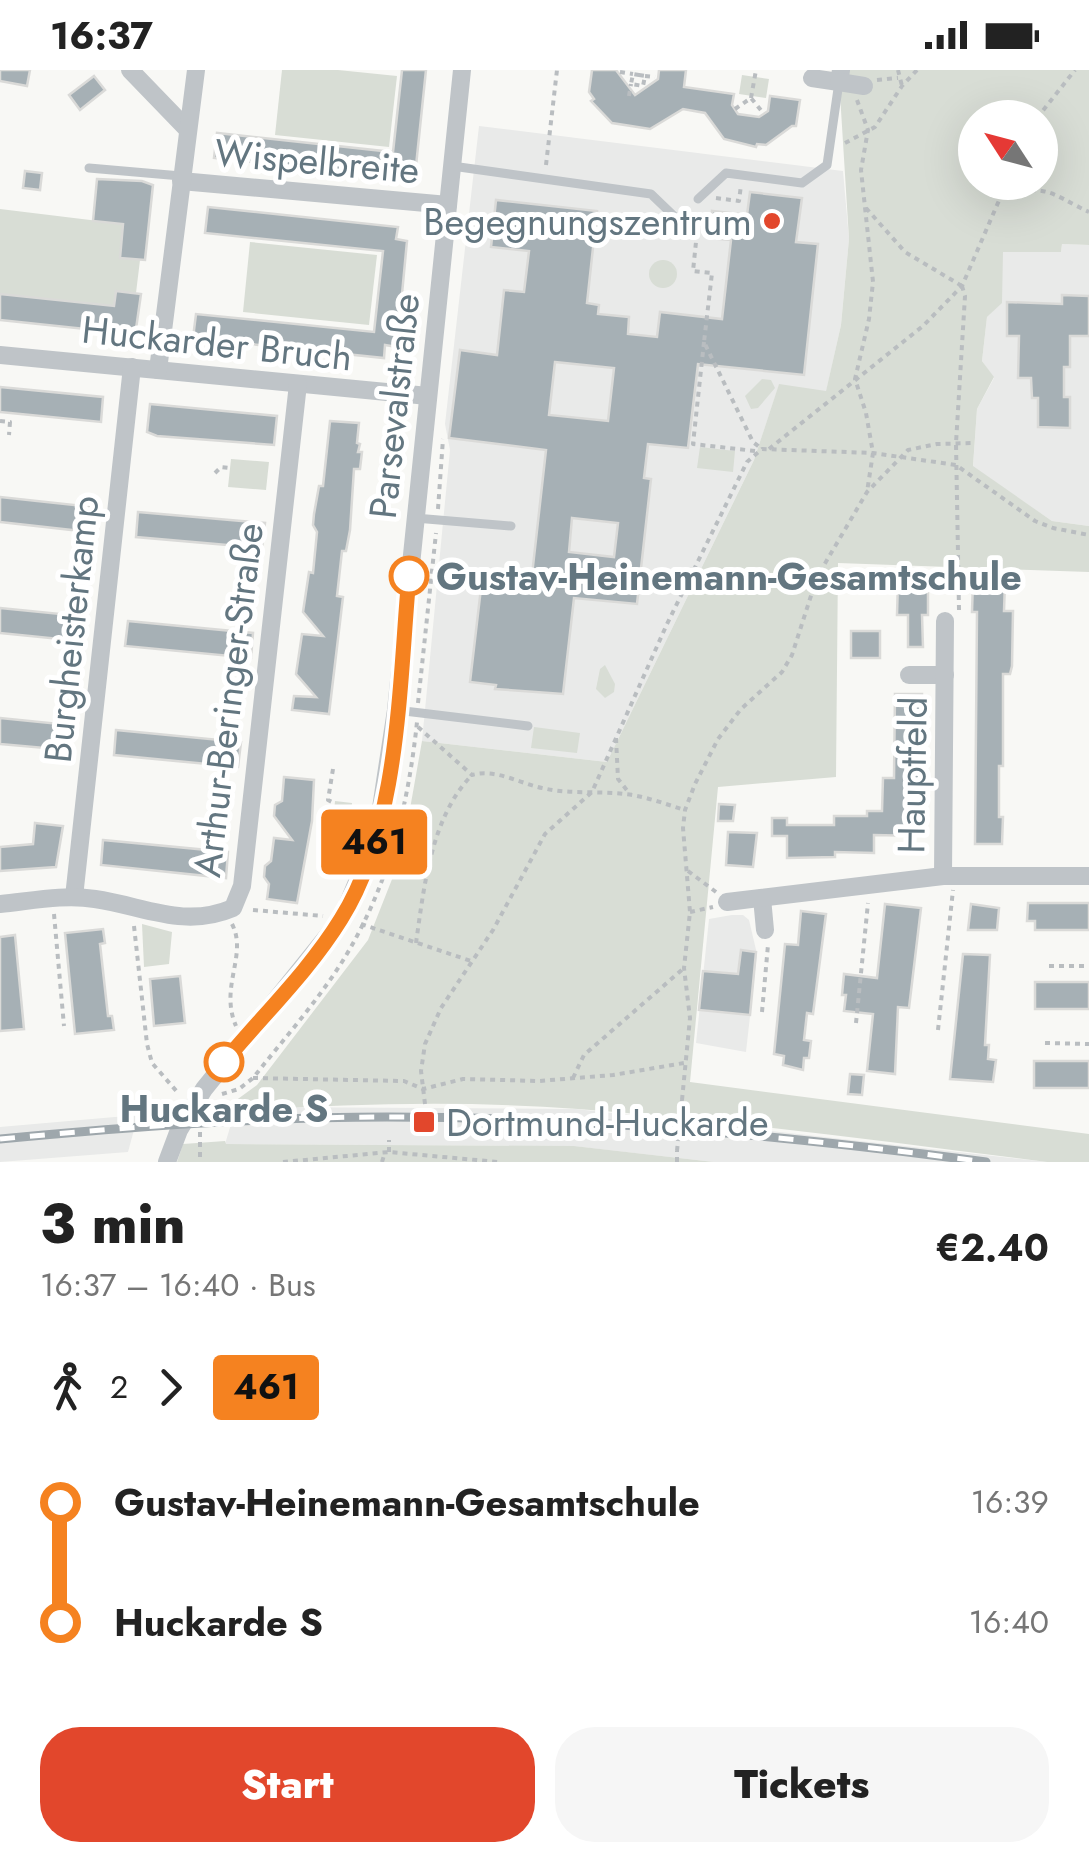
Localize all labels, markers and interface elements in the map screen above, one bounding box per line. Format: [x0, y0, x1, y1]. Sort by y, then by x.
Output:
text: 16:37 [50, 8, 153, 63]
north arrow [958, 100, 1058, 200]
map controls [958, 100, 1058, 200]
street label: Wispelbreite [212, 125, 422, 197]
place label: Begegnungszentrum [423, 194, 752, 249]
marker: Begegnungszentrum [761, 210, 783, 232]
street label: Parsevalstraße [355, 291, 433, 521]
street label: Huckarder Bruch [79, 301, 355, 385]
street label: Burgheisterkamp [30, 493, 112, 765]
street label: Arthur-Beringer-Straße [179, 520, 277, 880]
place label: Gustav-Heinemann-Gesamtschule [436, 549, 1022, 604]
marker: Gustav-Heinemann-Gesamtschule [390, 557, 428, 595]
street label: Hauptfeld [883, 696, 941, 854]
line badge: 461 [316, 810, 432, 874]
text: 461 [341, 817, 407, 867]
marker: Huckarde S [205, 1043, 243, 1081]
place label: Huckarde S [120, 1081, 328, 1136]
place label: Dortmund-Huckarde [446, 1095, 768, 1150]
marker: Dortmund-Huckarde [411, 1109, 437, 1135]
text: 3 min [40, 1184, 186, 1264]
text: €2.40 [935, 1220, 1049, 1275]
text: 16:37 – 16:40 · Bus [40, 1262, 316, 1308]
icon: walk [40, 1360, 95, 1415]
icon: forward [143, 1360, 198, 1415]
text: 461 [233, 1362, 299, 1412]
text: 2 [110, 1364, 128, 1410]
text: Gustav-Heinemann-Gesamtschule [114, 1475, 700, 1530]
text: 16:39 [971, 1479, 1049, 1525]
text: Huckarde S [114, 1595, 323, 1650]
text: 16:40 [969, 1599, 1049, 1645]
button: Start [40, 1727, 535, 1842]
button: Tickets [555, 1727, 1049, 1842]

